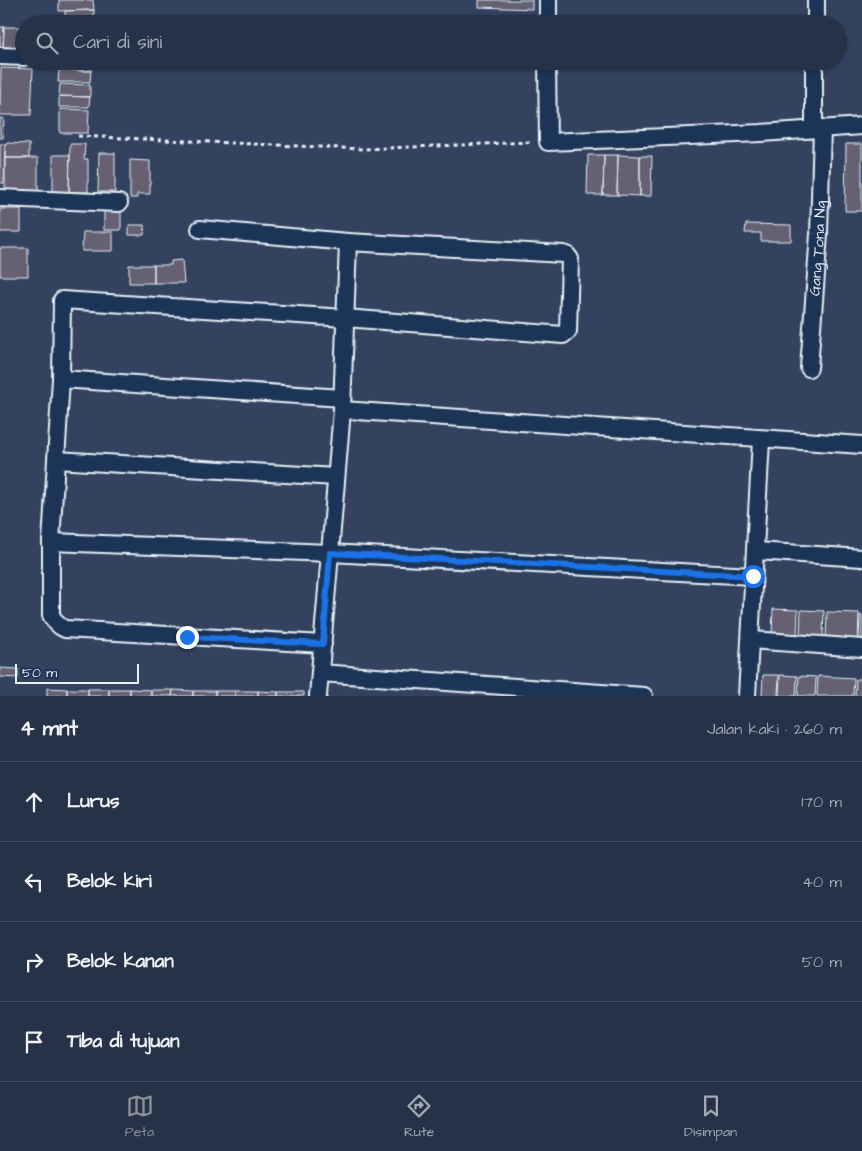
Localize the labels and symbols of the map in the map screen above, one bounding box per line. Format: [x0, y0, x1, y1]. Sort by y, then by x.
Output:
street label: Gang Tona Ng [804, 200, 831, 297]
route start [742, 565, 765, 588]
route end [176, 626, 199, 649]
scale bar [15, 661, 139, 684]

